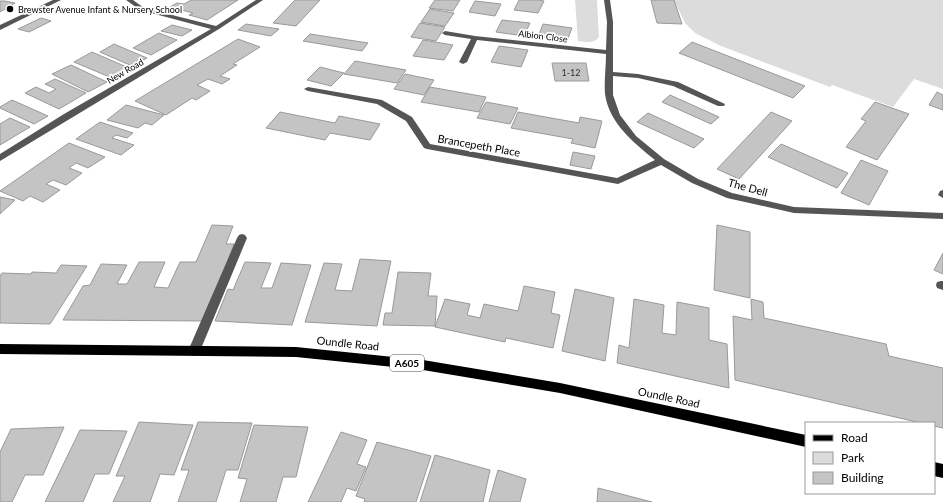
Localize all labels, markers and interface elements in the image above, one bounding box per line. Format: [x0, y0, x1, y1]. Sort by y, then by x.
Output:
marker: Brewster Avenue Infant & Nursery School [5, 4, 15, 14]
place label: Brewster Avenue Infant & Nursery School [18, 4, 182, 15]
street label: Albion Close [518, 28, 569, 45]
street label: New Road [105, 56, 145, 86]
house number: 1-12 [561, 67, 581, 78]
street label: Brancepeth Place [437, 131, 522, 159]
street label: The Dell [727, 175, 769, 199]
street label: Oundle Road [316, 333, 380, 353]
road number: A605 [390, 355, 424, 371]
street label: Oundle Road [637, 384, 701, 410]
legend [805, 422, 935, 494]
text: Road [841, 430, 868, 445]
text: Park [841, 450, 865, 465]
text: Building [841, 470, 884, 485]

